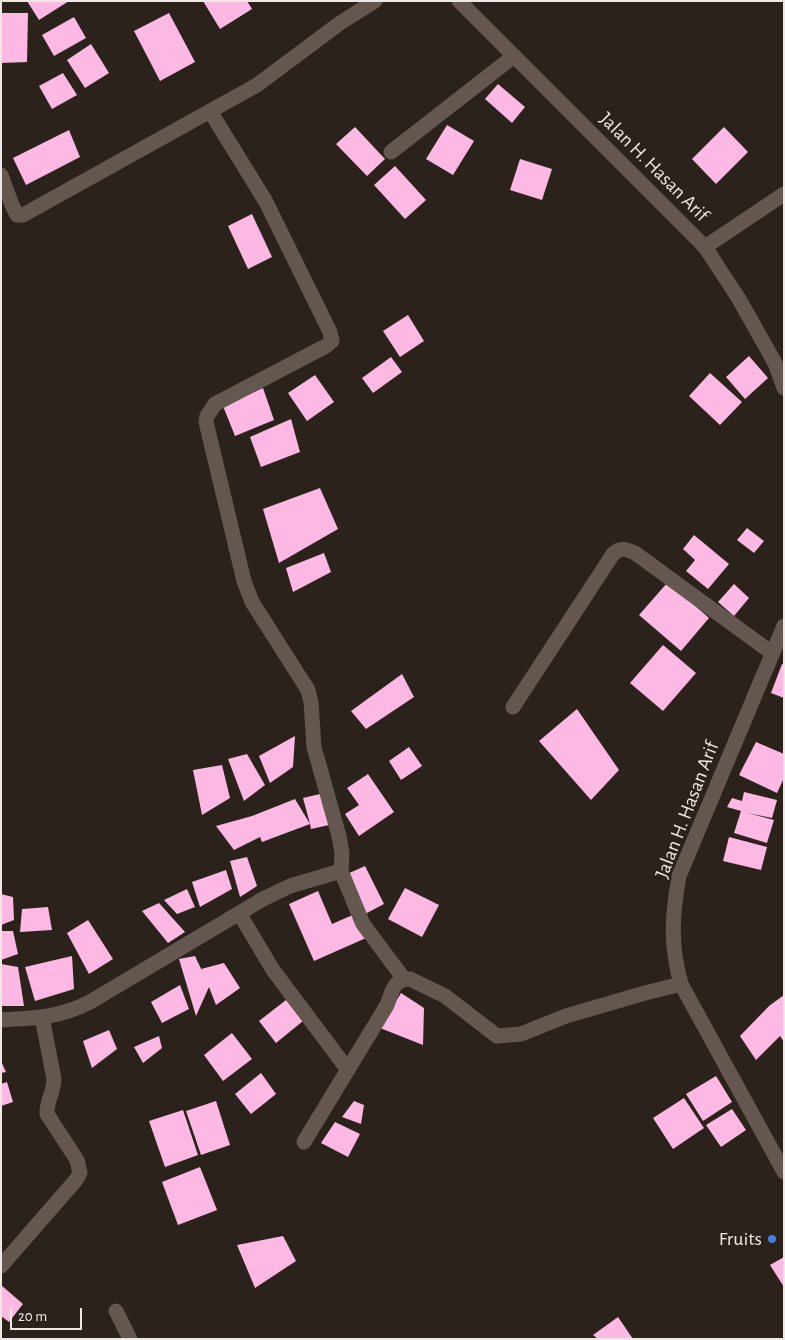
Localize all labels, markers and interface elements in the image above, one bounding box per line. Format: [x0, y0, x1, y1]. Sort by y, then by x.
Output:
street label: Jalan H. Hasan Arif [594, 107, 714, 227]
street label: Jalan H. Hasan Arif [650, 738, 724, 882]
place label: Fruits [719, 1227, 762, 1251]
marker: Fruits [766, 1233, 778, 1245]
scale bar [12, 1298, 85, 1330]
text: 20 m [18, 1309, 47, 1324]

